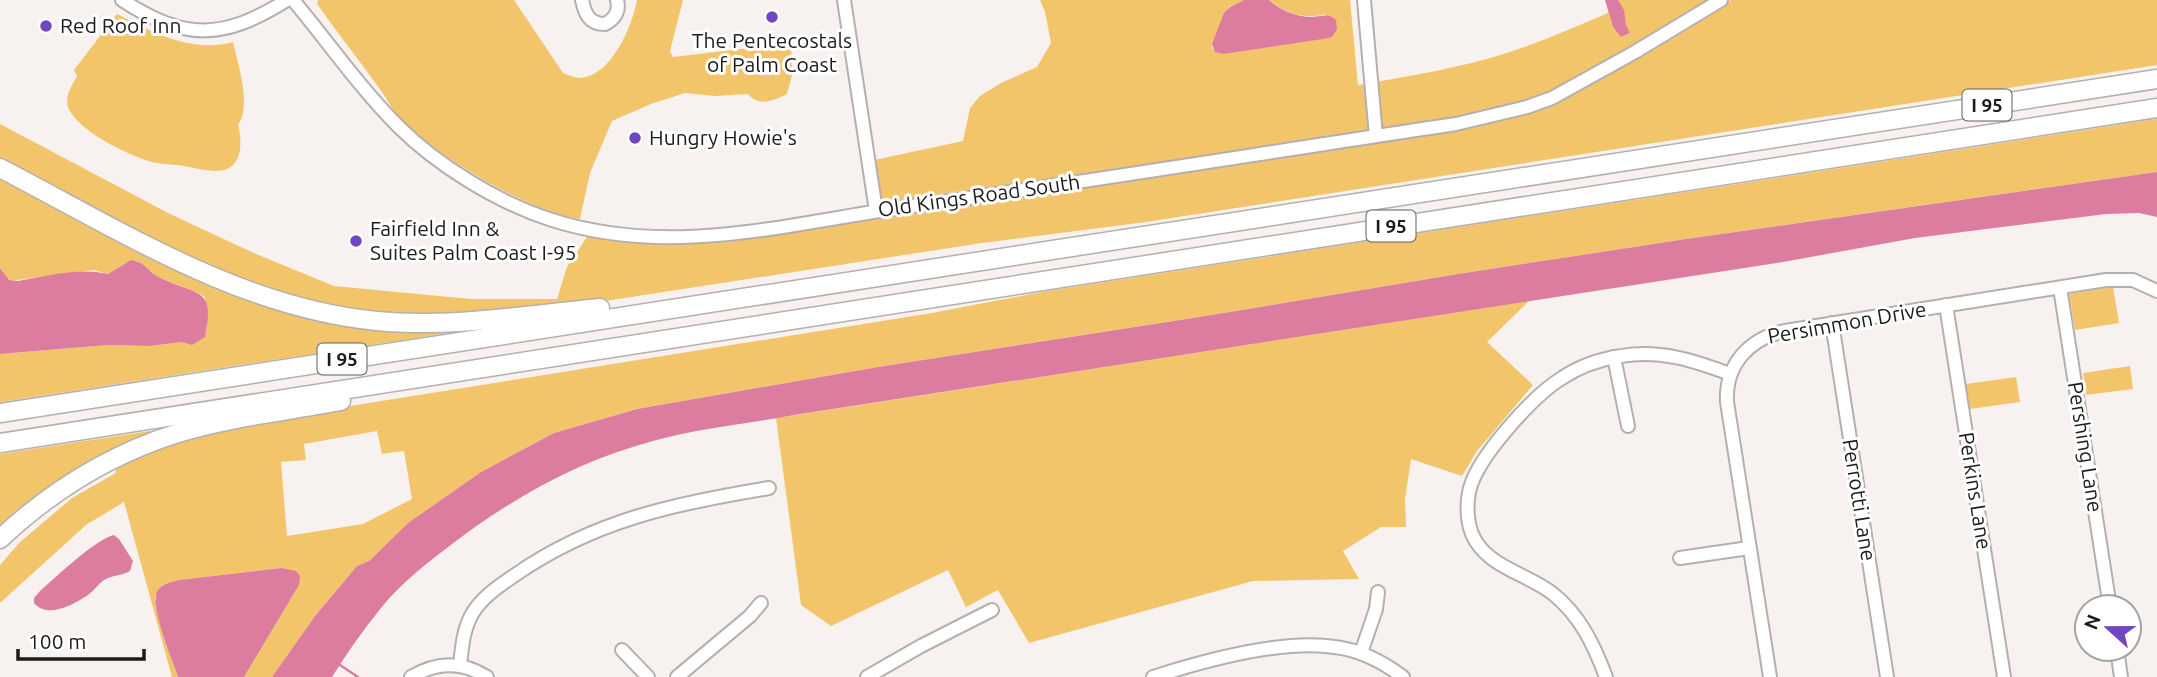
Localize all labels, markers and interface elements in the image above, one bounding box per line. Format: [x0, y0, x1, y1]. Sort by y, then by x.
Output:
marker: The Pentecostals of Palm Coast [764, 9, 780, 25]
place label: Red Roof Inn [60, 13, 182, 37]
marker: Red Roof Inn [38, 18, 54, 34]
place label: The Pentecostals of Palm Coast [692, 28, 852, 76]
road number: I 95 [1962, 90, 2011, 120]
place label: Hungry Howie's [649, 125, 797, 149]
marker: Hungry Howie's [627, 130, 643, 146]
street label: Old Kings Road South [876, 169, 1082, 221]
road number: I 95 [1366, 210, 1416, 242]
place label: Fairfield Inn & Suites Palm Coast I-95 [370, 216, 577, 264]
marker: Fairfield Inn & Suites Palm Coast I-95 [348, 233, 364, 249]
street label: Persimmon Drive [1766, 296, 1928, 348]
road number: I 95 [318, 344, 366, 374]
street label: Pershing Lane [2064, 380, 2108, 514]
street label: Perkins Lane [1955, 430, 1997, 551]
street label: Perrotti Lane [1838, 437, 1881, 563]
north arrow [2073, 593, 2143, 663]
text: N [2079, 611, 2105, 632]
scale bar [18, 618, 144, 662]
text: 100 m [28, 629, 86, 653]

